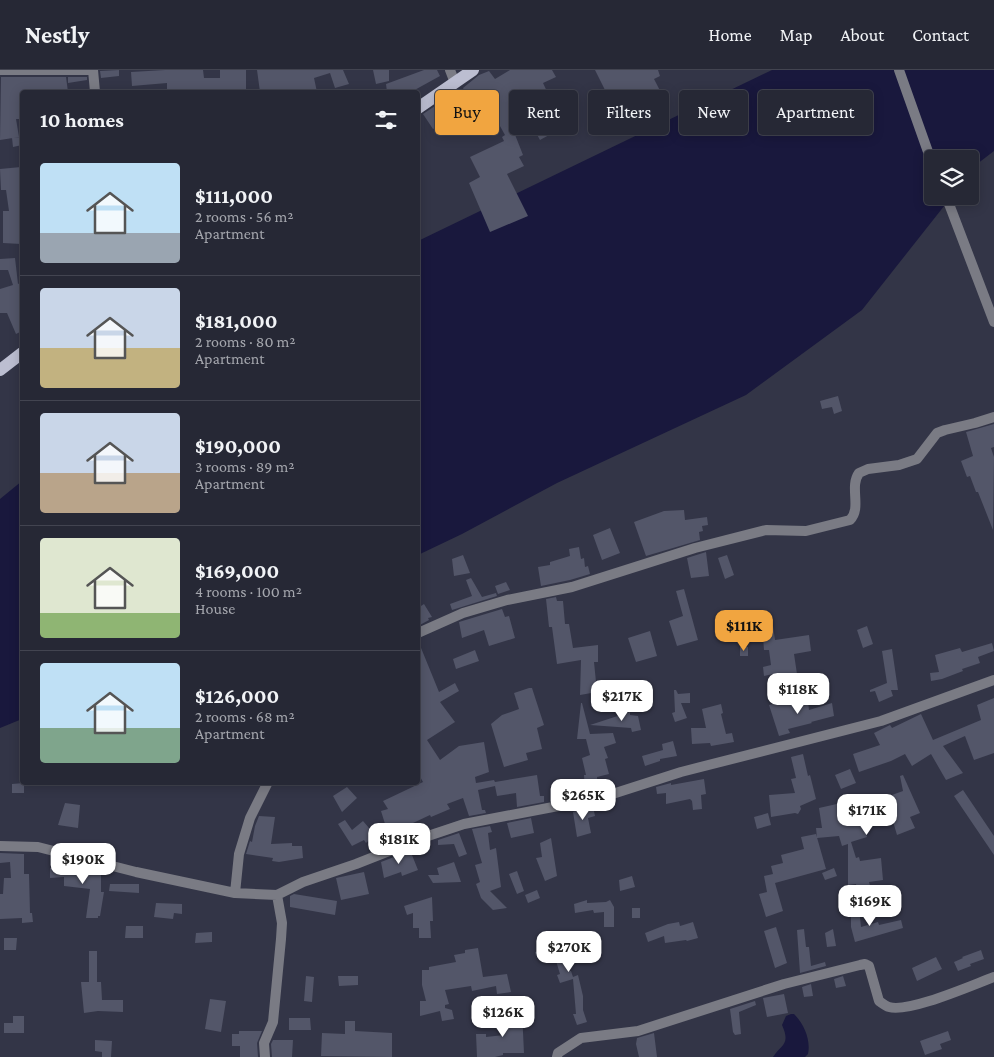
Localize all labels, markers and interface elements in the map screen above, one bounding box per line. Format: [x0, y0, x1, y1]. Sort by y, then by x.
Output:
text: Nestly [25, 21, 89, 48]
text: Home [709, 25, 752, 45]
text: Map [780, 25, 812, 45]
text: About [840, 25, 884, 45]
text: Contact [912, 25, 969, 45]
chip: Buy [435, 90, 499, 135]
chip: Rent [509, 90, 578, 135]
chip: Filters [588, 90, 669, 135]
chip: New [679, 90, 748, 135]
chip: Apartment [758, 90, 873, 135]
icon: filters [372, 106, 400, 134]
text: 10 homes [40, 108, 124, 132]
map controls [924, 150, 979, 205]
button: layers [924, 150, 979, 205]
icon: home [80, 183, 140, 243]
text: $111,000 [195, 184, 273, 208]
text: 2 rooms · 56 m² [195, 208, 294, 225]
text: Apartment [195, 225, 265, 242]
icon: home [80, 308, 140, 368]
text: $181,000 [195, 309, 277, 333]
text: 2 rooms · 80 m² [195, 333, 296, 350]
text: Apartment [195, 350, 265, 367]
icon: home [80, 433, 140, 493]
text: $190,000 [195, 434, 281, 458]
text: 3 rooms · 89 m² [195, 458, 294, 475]
text: Apartment [195, 475, 265, 492]
icon: home [80, 558, 140, 618]
text: $169,000 [195, 559, 279, 583]
text: 4 rooms · 100 m² [195, 583, 302, 600]
text: House [195, 600, 235, 617]
pin: $111K [709, 610, 779, 652]
text: $111K [726, 617, 762, 634]
pin: $118K [763, 672, 833, 715]
pin: $217K [587, 680, 657, 722]
text: $118K [778, 680, 818, 697]
icon: home [80, 683, 140, 743]
text: $126,000 [195, 684, 279, 708]
text: $217K [602, 687, 642, 704]
text: 2 rooms · 68 m² [195, 708, 295, 725]
text: Apartment [195, 725, 265, 742]
pin: $265K [548, 778, 618, 821]
text: $265K [562, 786, 604, 803]
pin: $171K [832, 794, 902, 836]
text: $171K [848, 801, 886, 818]
pin: $181K [364, 822, 434, 865]
text: $181K [379, 830, 419, 847]
pin: $190K [48, 842, 118, 885]
text: $190K [62, 850, 104, 867]
pin: $169K [835, 884, 905, 927]
text: $169K [849, 892, 891, 909]
pin: $270K [534, 930, 604, 973]
text: $270K [547, 938, 591, 955]
pin: $126K [468, 996, 538, 1038]
text: $126K [482, 1003, 524, 1020]

